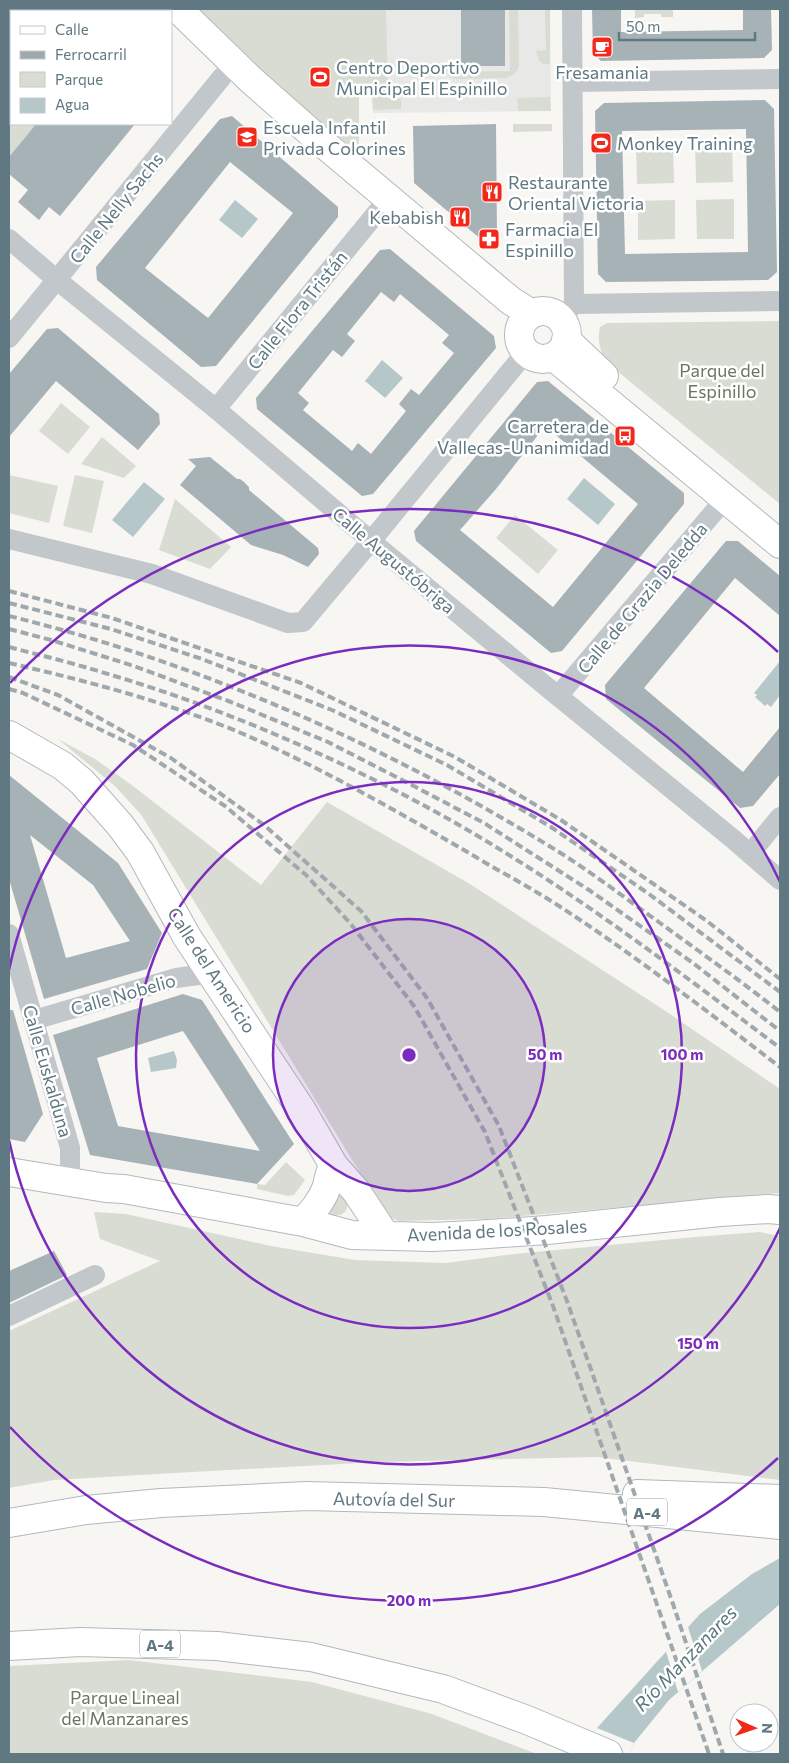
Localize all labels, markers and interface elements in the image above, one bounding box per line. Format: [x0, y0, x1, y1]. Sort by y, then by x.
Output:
legend [10, 10, 172, 125]
scale bar [619, 10, 755, 42]
text: 50 m [626, 17, 660, 35]
text: Calle [55, 20, 89, 38]
cafe icon: Fresamania [590, 35, 614, 59]
text: Ferrocarril [55, 45, 127, 63]
place label: Centro Deportivo Municipal El Espinillo [336, 56, 507, 99]
place label: Fresamania [555, 61, 649, 83]
sports icon: Centro Deportivo Municipal El Espinillo [308, 65, 332, 89]
text: Parque [55, 70, 103, 88]
text: Agua [55, 95, 89, 113]
place label: Escuela Infantil Privada Colorines [263, 116, 406, 159]
school or university icon: Escuela Infantil Privada Colorines [235, 125, 259, 149]
sports icon: Monkey Training [589, 131, 613, 155]
place label: Monkey Training [617, 132, 753, 154]
street label: Calle Nelly Sachs [65, 148, 167, 268]
place label: Restaurante Oriental Victoria [508, 171, 644, 214]
restaurant icon: Restaurante Oriental Victoria [480, 180, 504, 204]
restaurant icon: Kebabish [448, 205, 472, 229]
place label: Kebabish [369, 206, 444, 228]
place label: Farmacia El Espinillo [505, 218, 598, 261]
pharmacy icon: Farmacia El Espinillo [477, 227, 501, 251]
street label: Calle Flora Tristán [242, 246, 352, 374]
park label: Parque del Espinillo [679, 359, 765, 402]
place label: Carretera de Vallecas-Unanimidad [437, 415, 609, 458]
bus stop icon: Carretera de Vallecas-Unanimidad [613, 424, 637, 448]
street label: Calle Augustóbriga [328, 502, 460, 618]
street label: Calle de Grazia Deledda [572, 518, 712, 678]
street label: Calle del Americio [163, 903, 261, 1037]
street label: Calle Nobelio [68, 969, 178, 1019]
street label: Calle Euskalduna [19, 1002, 77, 1140]
text: 50 m [528, 1045, 562, 1063]
text: 100 m [661, 1045, 703, 1063]
centre of rings [400, 1046, 418, 1064]
street label: Avenida de los Rosales [406, 1214, 588, 1246]
text: 150 m [677, 1334, 719, 1352]
street label: Autovía del Sur [333, 1487, 455, 1511]
road number: A-4 [627, 1498, 667, 1525]
text: 200 m [387, 1591, 431, 1609]
water label: Río Manzanares [629, 1600, 741, 1715]
road number: A-4 [140, 1630, 180, 1658]
park label: Parque Lineal del Manzanares [61, 1686, 189, 1729]
north arrow [729, 1703, 779, 1753]
text: N [759, 1723, 776, 1734]

